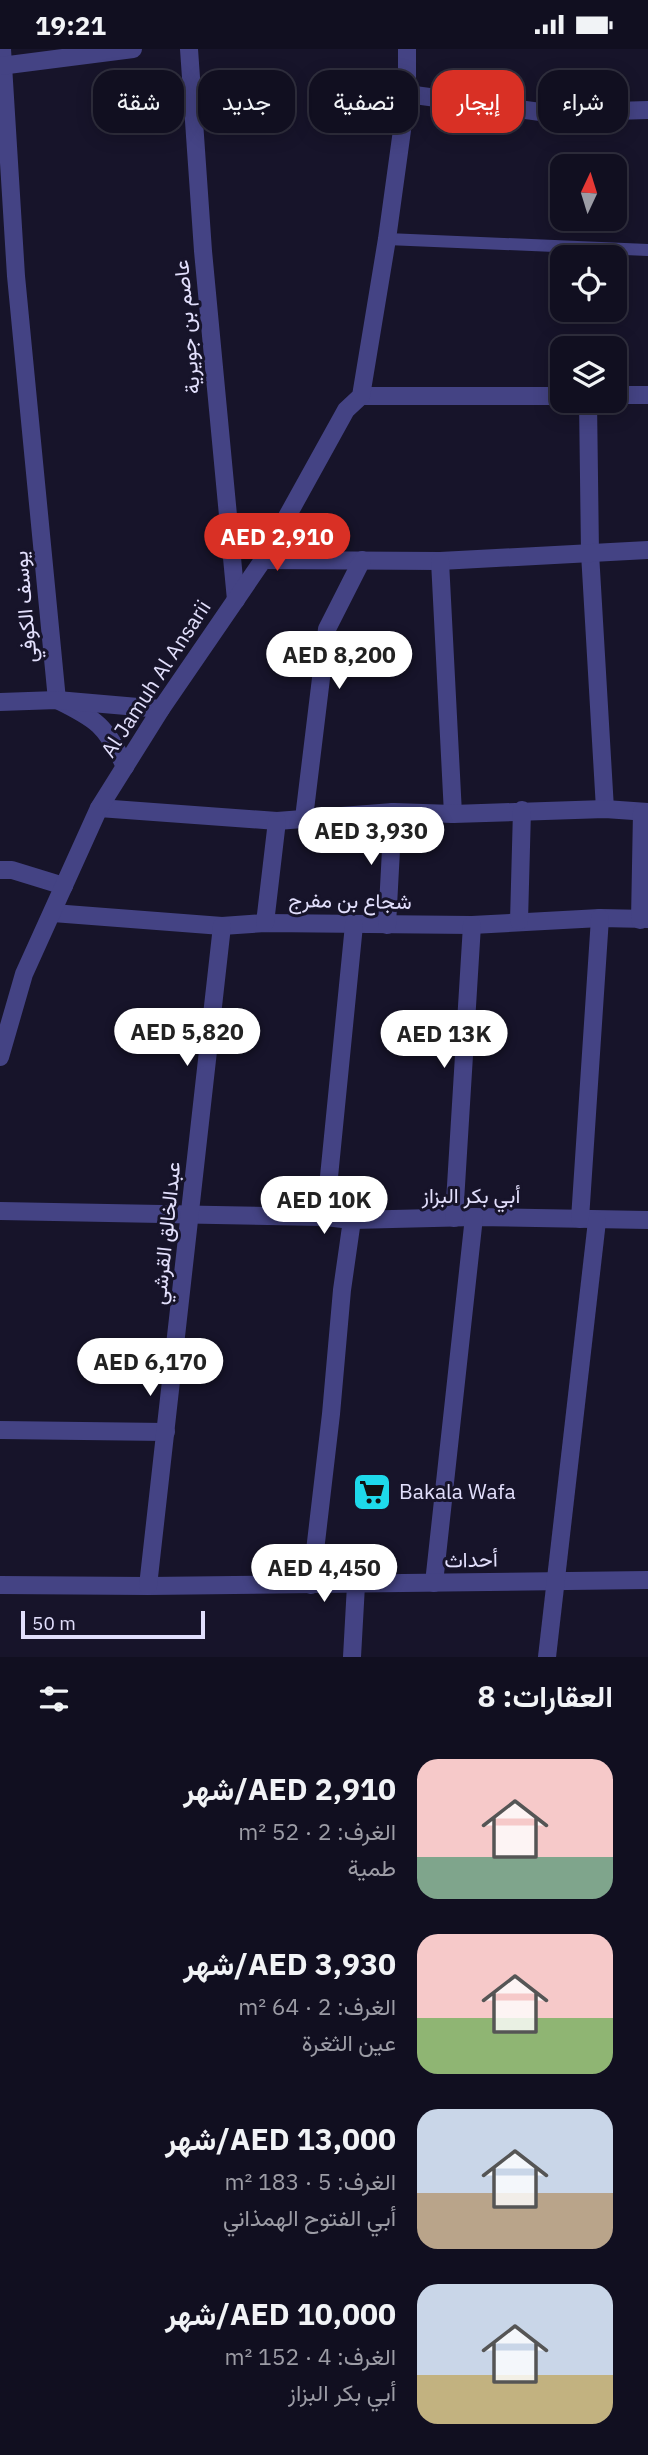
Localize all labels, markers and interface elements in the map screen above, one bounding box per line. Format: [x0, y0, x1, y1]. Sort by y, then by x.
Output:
text: 19:21 [35, 8, 106, 42]
chip: شقة [93, 70, 184, 133]
chip: جديد [198, 70, 295, 133]
chip: تصفية [309, 70, 418, 133]
chip: إيجار [432, 70, 524, 133]
chip: شراء [538, 70, 628, 133]
north arrow [550, 154, 626, 231]
map controls [550, 154, 627, 413]
button: locate [550, 245, 627, 322]
street label: عاصم بن جويرية [166, 259, 207, 395]
button: layers [550, 336, 627, 413]
pin: AED 2,910 [197, 513, 357, 573]
text: AED 2,910 [220, 521, 334, 551]
street label: يوسف الكوفي [5, 550, 47, 664]
street label: Al Jamuh Al Ansarii [94, 594, 217, 763]
pin: AED 8,200 [259, 631, 419, 691]
text: AED 8,200 [282, 639, 396, 669]
pin: AED 3,930 [291, 807, 451, 867]
text: AED 3,930 [314, 815, 428, 845]
street label: شجاع بن مفرج [288, 885, 412, 916]
pin: AED 5,820 [107, 1009, 267, 1068]
pin: AED 13K [379, 1011, 509, 1070]
text: AED 5,820 [130, 1016, 244, 1046]
text: AED 13K [397, 1018, 491, 1048]
street label: عبدالخالق القرشي [144, 1160, 190, 1306]
pin: AED 10K [259, 1177, 389, 1236]
street label: أبي بكر البزاز [421, 1181, 520, 1213]
text: AED 10K [277, 1184, 371, 1214]
pin: AED 6,170 [70, 1339, 230, 1398]
text: AED 6,170 [93, 1346, 207, 1376]
supermarket icon: Bakala Wafa [351, 1471, 393, 1513]
place label: Bakala Wafa [399, 1477, 516, 1505]
pin: AED 4,450 [244, 1545, 404, 1604]
street label: أحداث [444, 1545, 498, 1573]
text: AED 4,450 [267, 1552, 381, 1582]
scale bar [21, 1608, 205, 1640]
text: 50 m [32, 1611, 76, 1635]
text: العقارات: 8 [477, 1676, 613, 1715]
icon: filters [35, 1680, 73, 1718]
text: AED 2,910/شهر [183, 1769, 396, 1808]
icon: home [473, 1787, 557, 1871]
text: الغرف: 2 · 52 m² [238, 1816, 396, 1846]
text: طمية [348, 1852, 396, 1882]
text: AED 3,930/شهر [183, 1944, 396, 1983]
icon: home [473, 1962, 557, 2046]
text: الغرف: 2 · 64 m² [238, 1991, 396, 2021]
text: عين الثغرة [302, 2027, 396, 2057]
text: AED 13,000/شهر [165, 2119, 396, 2158]
icon: home [473, 2137, 557, 2221]
text: الغرف: 5 · 183 m² [224, 2166, 396, 2196]
text: أبي الفتوح الهمذاني [223, 2202, 396, 2232]
text: AED 10,000/شهر [165, 2294, 396, 2333]
icon: home [473, 2312, 557, 2396]
text: الغرف: 4 · 152 m² [224, 2341, 396, 2371]
text: أبي بكر البزاز [288, 2377, 396, 2407]

